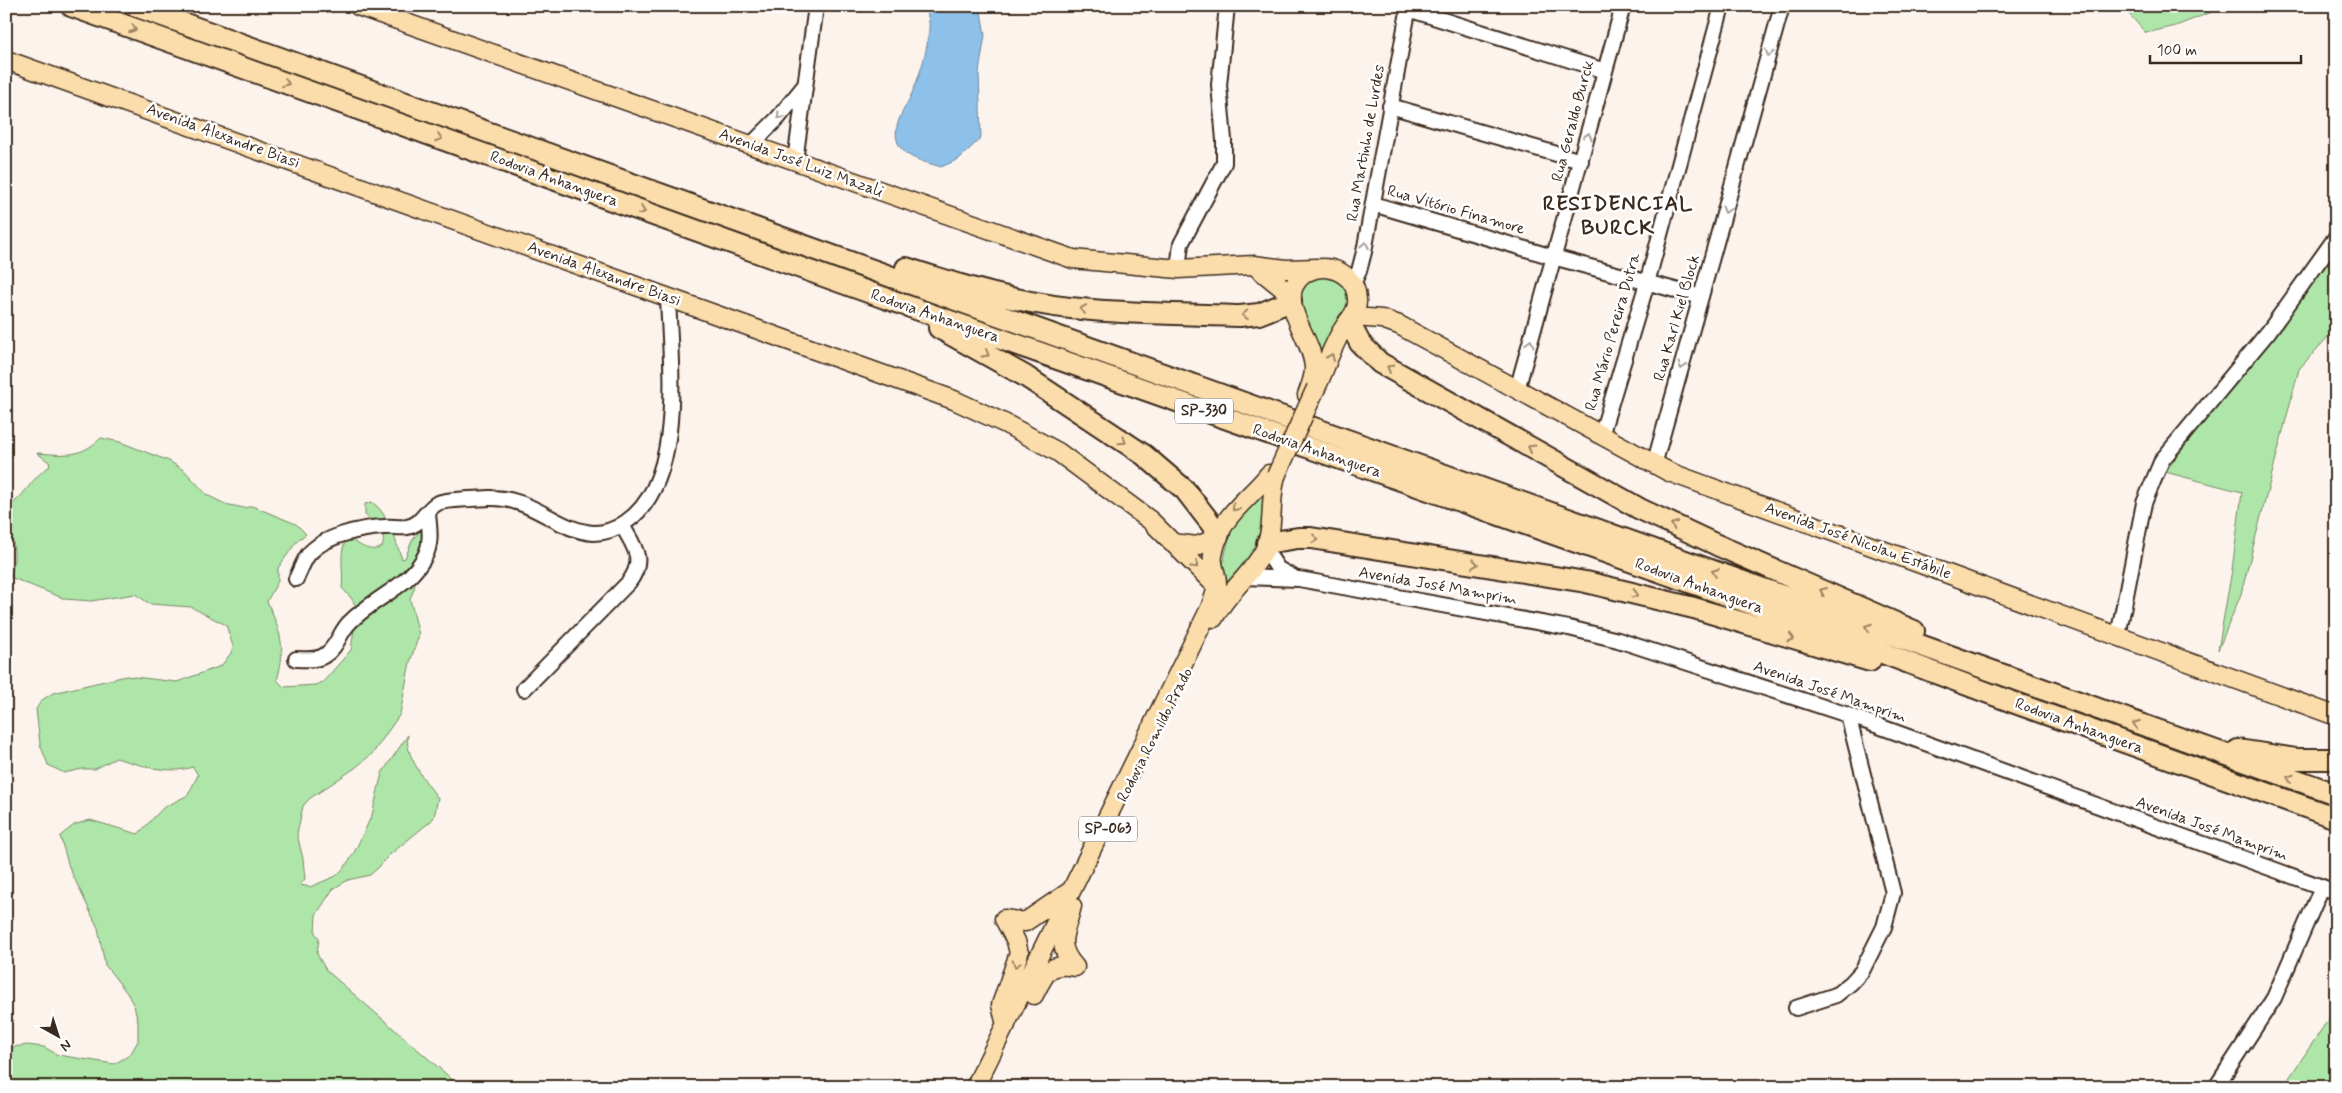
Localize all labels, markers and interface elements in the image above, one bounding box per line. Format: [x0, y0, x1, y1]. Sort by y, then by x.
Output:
one-way arrow [129, 23, 137, 33]
scale bar [2150, 32, 2301, 64]
text: 100 m [2157, 41, 2197, 61]
one-way arrow [1764, 49, 1775, 58]
street label: Rua Geraldo Burck [1547, 58, 1599, 184]
street label: Rua Martinho de Lurdes [1342, 63, 1390, 223]
one-way arrow [282, 77, 290, 87]
street label: Avenida Alexandre Biasi [143, 98, 303, 174]
one-way arrow [776, 111, 785, 120]
street label: Avenida José Luiz Mazali [716, 123, 886, 203]
one-way arrow [435, 132, 443, 142]
one-way arrow [1582, 132, 1593, 141]
street label: Rodovia Anhanguera [487, 146, 621, 212]
street label: Rua Vitório Finamore [1385, 180, 1528, 240]
district label: RESIDENCIAL BURCK [1543, 190, 1693, 242]
one-way arrow [637, 205, 646, 215]
one-way arrow [1721, 205, 1731, 213]
street label: Avenida Alexandre Biasi [524, 236, 684, 312]
one-way arrow [1360, 240, 1370, 249]
street label: Rua Mário Pereira Dutra [1580, 250, 1646, 413]
street label: Rua Karl Kiel Block [1649, 252, 1705, 384]
street label: Rodovia Anhanguera [868, 284, 1002, 348]
one-way arrow [1079, 304, 1087, 315]
one-way arrow [1241, 310, 1249, 321]
one-way arrow [1524, 339, 1535, 348]
one-way arrow [981, 347, 990, 357]
one-way arrow [1324, 353, 1335, 362]
one-way arrow [1677, 362, 1688, 371]
one-way arrow [1386, 365, 1395, 375]
road number: SP-330 [1175, 398, 1233, 424]
street label: Rodovia Anhanguera [1250, 419, 1384, 483]
one-way arrow [1118, 435, 1127, 445]
one-way arrow [1528, 444, 1537, 454]
street label: Avenida José Nicolau Estábile [1762, 497, 1954, 585]
one-way arrow [1232, 503, 1241, 512]
one-way arrow [1670, 521, 1679, 532]
one-way arrow [1311, 533, 1319, 544]
street label: Rodovia Anhanguera [1632, 553, 1766, 619]
one-way arrow [1189, 559, 1198, 568]
one-way arrow [1471, 559, 1480, 569]
street label: Avenida José Mamprim [1357, 562, 1519, 610]
one-way arrow [1712, 568, 1720, 578]
one-way arrow [1819, 586, 1828, 597]
one-way arrow [1631, 588, 1640, 599]
one-way arrow [1865, 623, 1873, 633]
one-way arrow [1787, 632, 1795, 642]
street label: Avenida José Mamprim [1751, 656, 1909, 728]
street label: Rodovia Romildo Prado [1112, 664, 1198, 806]
street label: Rodovia Anhanguera [2012, 693, 2146, 759]
one-way arrow [2133, 720, 2141, 730]
one-way arrow [2286, 773, 2294, 783]
street label: Avenida José Mamprim [2133, 792, 2291, 866]
road number: SP-063 [1079, 816, 1137, 842]
one-way arrow [1012, 959, 1022, 967]
north arrow [32, 1010, 82, 1060]
text: N [56, 1035, 75, 1055]

